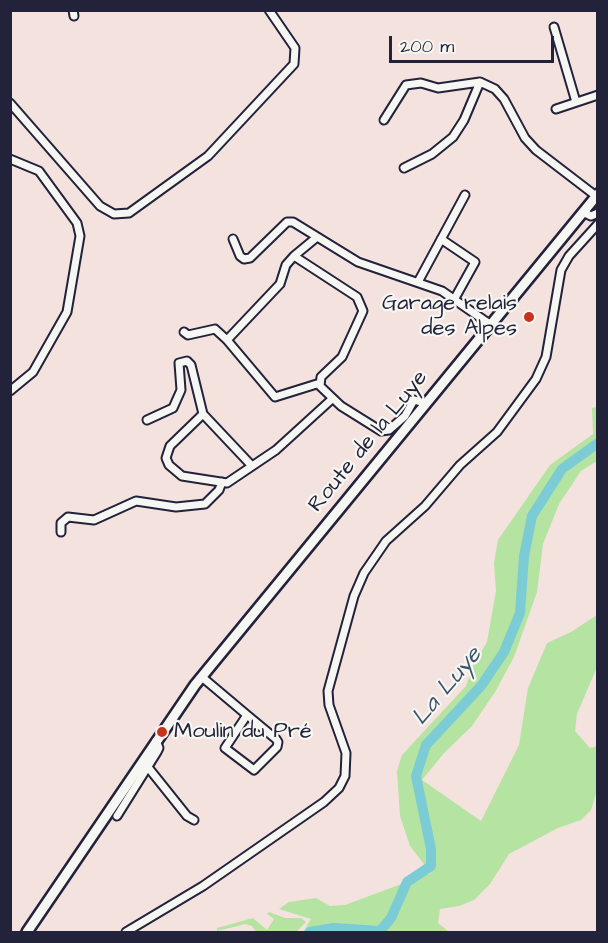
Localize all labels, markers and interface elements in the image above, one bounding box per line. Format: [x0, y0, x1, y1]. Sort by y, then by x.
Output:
scale bar [392, 24, 557, 62]
text: 200 m [400, 34, 454, 59]
place label: Garage relais des Alpes [382, 291, 517, 342]
marker: Garage relais des Alpes [522, 310, 536, 324]
street label: Route de la Luye [304, 366, 434, 518]
water label: La Luye [407, 642, 489, 732]
place label: Moulin du Pré [174, 719, 312, 745]
marker: Moulin du Pré [155, 725, 169, 739]

